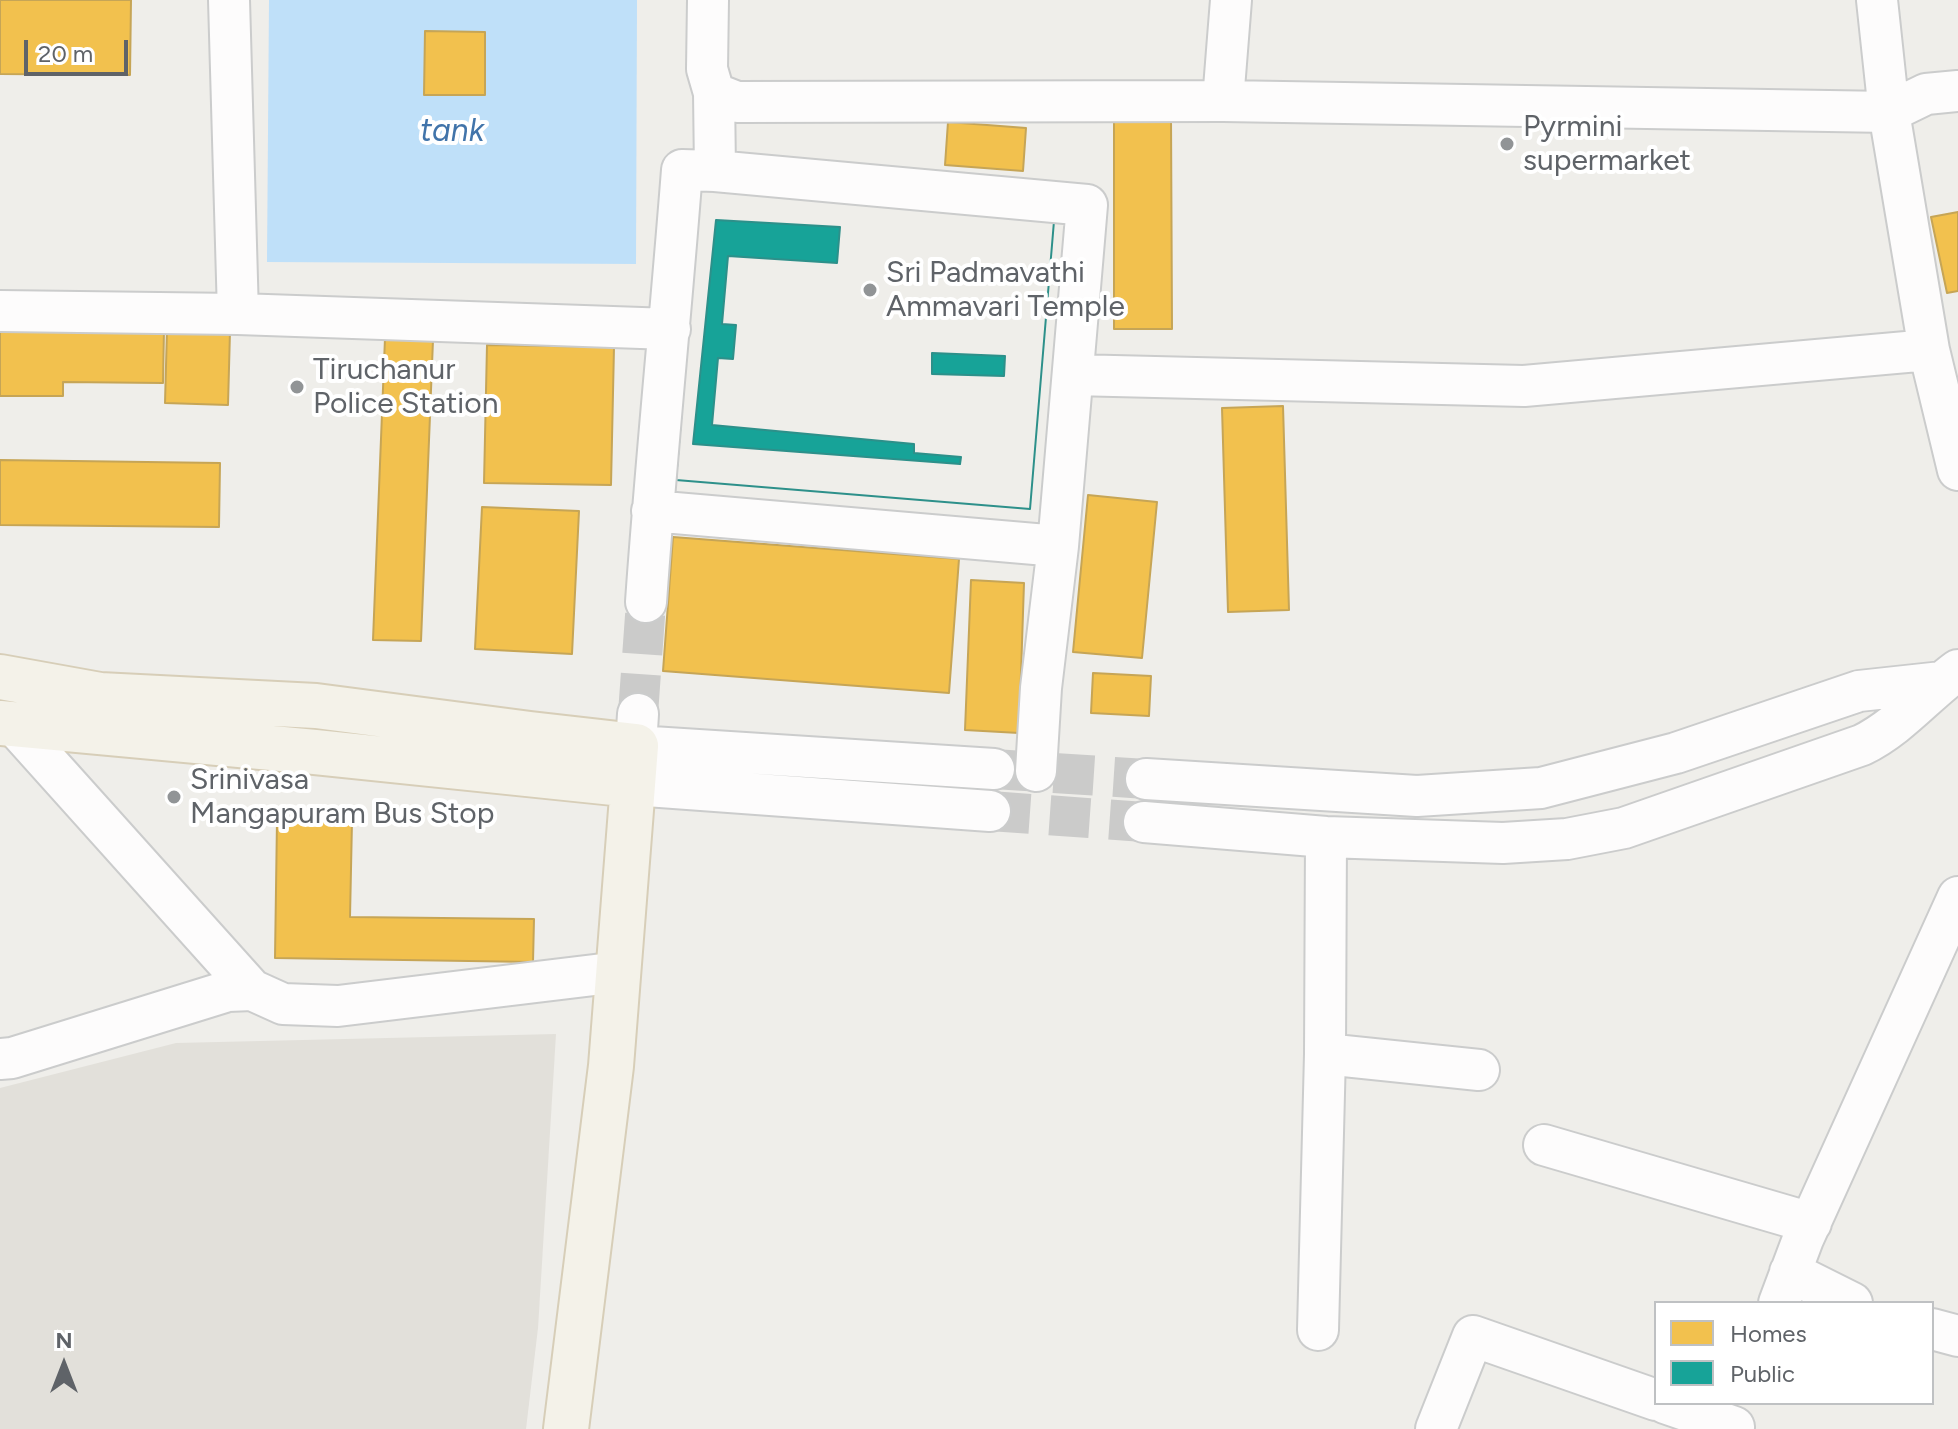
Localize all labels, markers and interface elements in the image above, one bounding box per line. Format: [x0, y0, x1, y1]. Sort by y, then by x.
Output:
scale bar [28, 24, 132, 74]
text: 20 m [38, 39, 93, 68]
place label: Pyrmini supermarket [1523, 109, 1691, 180]
water label: tank [420, 113, 484, 151]
marker: Pyrmini supermarket [1498, 135, 1516, 153]
place label: Sri Padmavathi Ammavari Temple [886, 255, 1125, 326]
marker: Sri Padmavathi Ammavari Temple [861, 281, 879, 299]
place label: Tiruchanur Police Station [313, 352, 498, 422]
marker: Tiruchanur Police Station [288, 378, 306, 396]
place label: Srinivasa Mangapuram Bus Stop [190, 762, 494, 832]
marker: Srinivasa Mangapuram Bus Stop [165, 788, 183, 806]
legend [1654, 1301, 1934, 1405]
text: Homes [1730, 1319, 1807, 1348]
north arrow [24, 1325, 104, 1405]
text: N [55, 1327, 73, 1354]
text: Public [1730, 1359, 1795, 1388]

